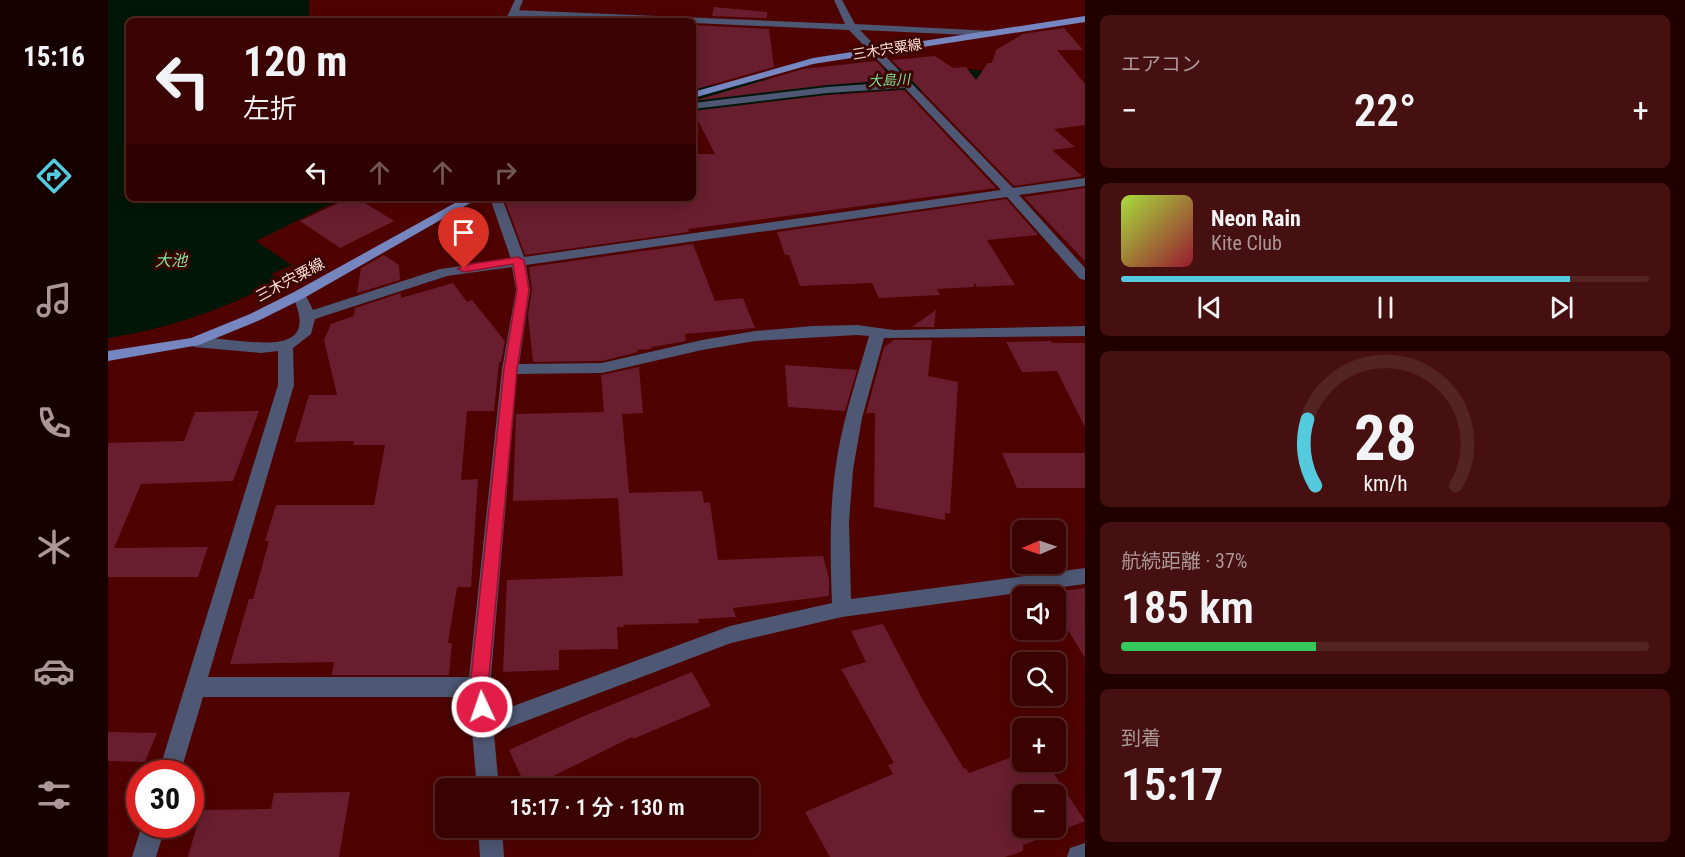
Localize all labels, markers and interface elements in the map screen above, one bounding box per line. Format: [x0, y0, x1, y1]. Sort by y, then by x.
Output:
street label: 三木宍粟線 [851, 36, 923, 62]
text: 120 m [243, 37, 348, 86]
text: 15:16 [23, 41, 85, 73]
icon: left [144, 42, 222, 120]
text: エアコン [1121, 52, 1201, 76]
water label: 大島川 [868, 71, 912, 89]
text: 22° [1354, 84, 1416, 137]
text: − [1121, 91, 1138, 130]
text: + [1633, 91, 1649, 130]
text: 左折 [243, 93, 297, 125]
icon: directions [33, 155, 75, 197]
icon: left [300, 156, 333, 189]
icon: ahead [363, 156, 396, 189]
icon: ahead [426, 156, 459, 189]
icon: right [489, 156, 522, 189]
text: Neon Rain [1211, 206, 1301, 231]
pin [438, 207, 489, 269]
icon: arrive [447, 216, 480, 249]
text: Kite Club [1211, 231, 1282, 255]
water label: 大池 [155, 251, 189, 270]
street label: 三木宍粟線 [253, 254, 327, 306]
icon: music [33, 279, 75, 321]
icon: previous [1193, 291, 1226, 324]
icon: pause [1369, 291, 1402, 324]
icon: next [1545, 291, 1578, 324]
icon: phone [33, 402, 75, 444]
text: 28 [1353, 402, 1417, 475]
text: km/h [1363, 471, 1407, 496]
north arrow [1012, 520, 1066, 574]
map controls [1012, 520, 1066, 838]
icon: climate [33, 526, 75, 568]
text: 航続距離 · 37% [1121, 549, 1247, 573]
text: 185 km [1121, 581, 1254, 634]
button: sound [1012, 586, 1066, 640]
icon: car [33, 650, 75, 692]
button: search [1012, 652, 1066, 706]
position arrow [450, 675, 514, 739]
button: + [1012, 718, 1066, 772]
text: 到着 [1121, 726, 1161, 750]
text: 15:17 [1121, 758, 1223, 811]
speed limit sign: 30 [126, 760, 204, 838]
icon: filters [33, 774, 75, 816]
button: − [1012, 784, 1066, 838]
text: 15:17 · 1 分 · 130 m [509, 795, 685, 820]

